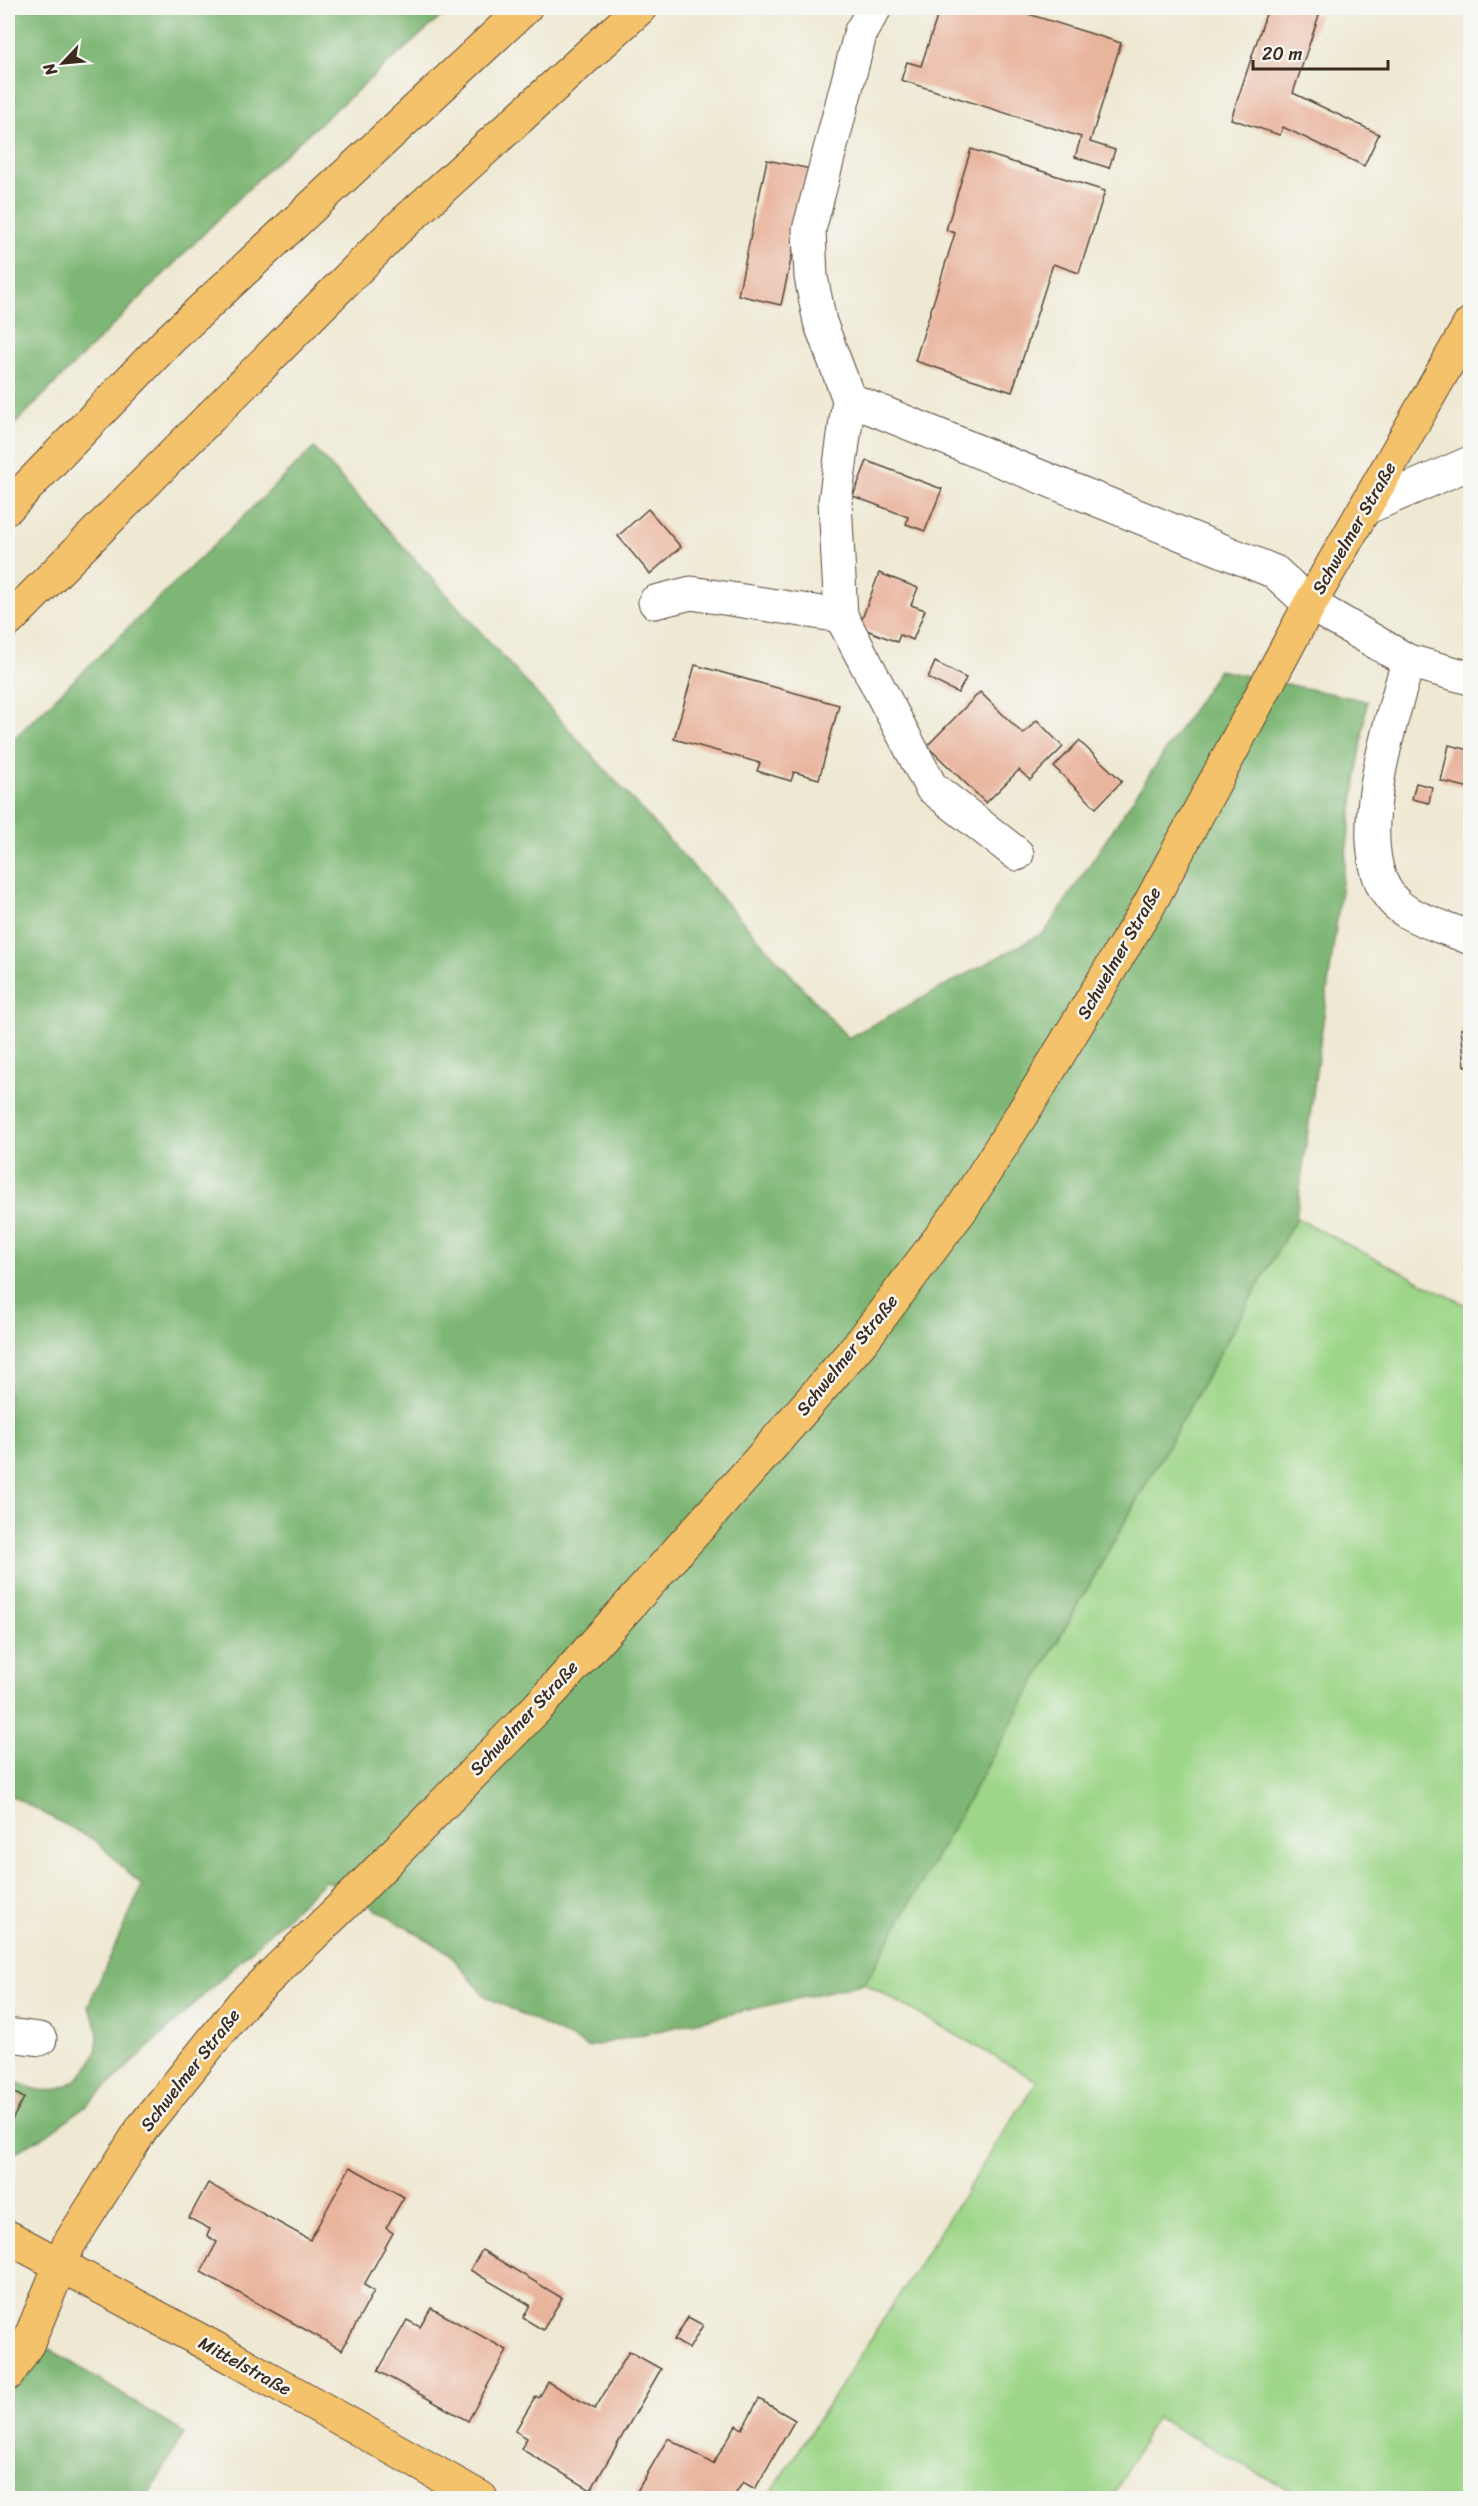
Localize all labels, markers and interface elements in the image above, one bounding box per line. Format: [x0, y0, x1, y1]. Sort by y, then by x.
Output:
north arrow [33, 33, 93, 93]
scale bar [1253, 33, 1388, 71]
text: 20 m [1262, 38, 1302, 70]
text: N [34, 57, 66, 82]
street label: Schwelmer Straße [1303, 456, 1405, 600]
street label: Schwelmer Straße [1068, 881, 1170, 1025]
street label: Schwelmer Straße [788, 1287, 906, 1423]
street label: Schwelmer Straße [462, 1653, 586, 1783]
street label: Schwelmer Straße [132, 2001, 248, 2139]
street label: Mittelstraße [192, 2327, 298, 2405]

